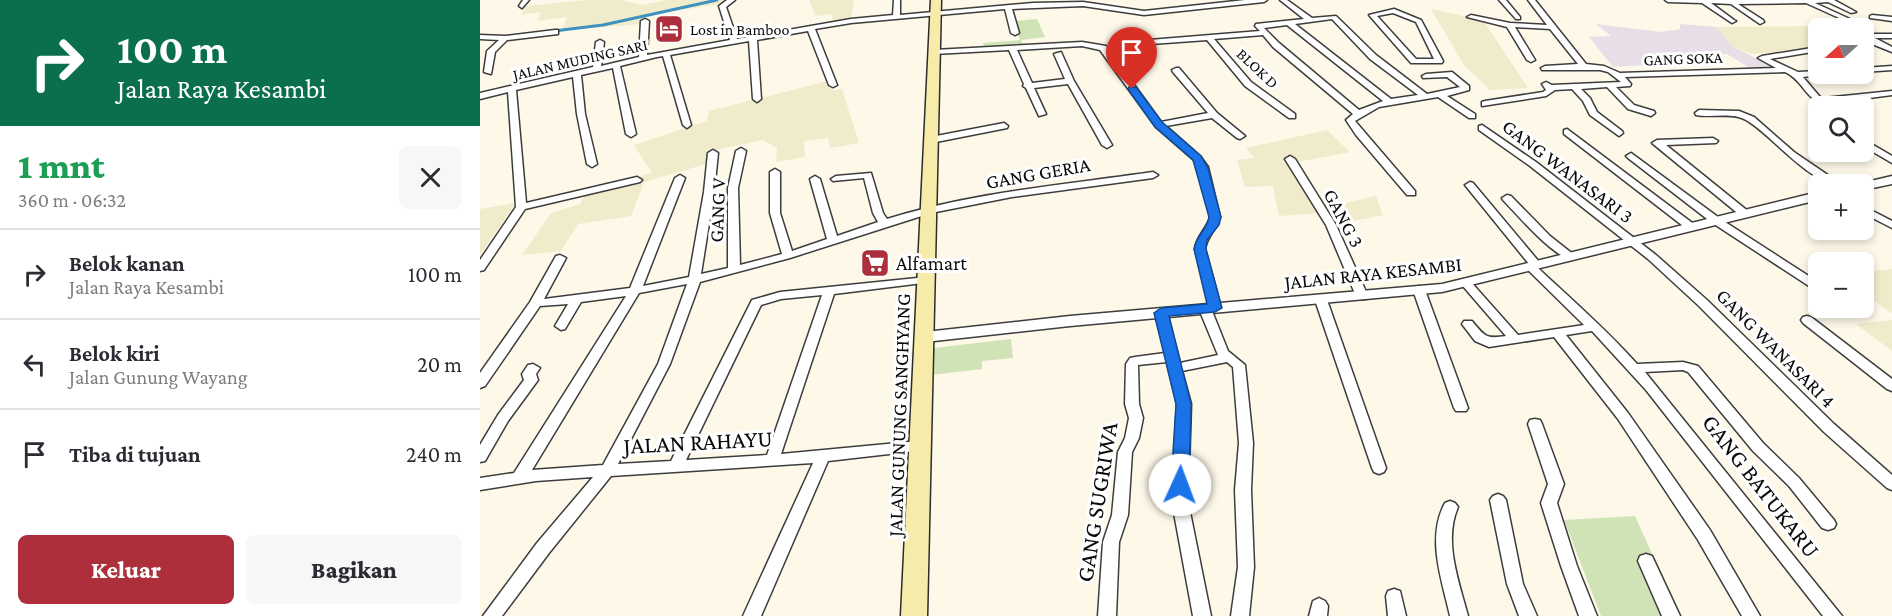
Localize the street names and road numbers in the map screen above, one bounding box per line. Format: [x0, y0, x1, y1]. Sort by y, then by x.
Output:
street label: JALAN MUDING SARI [509, 36, 649, 85]
street label: BLOK D [1233, 45, 1282, 92]
street label: GANG SOKA [1643, 49, 1724, 68]
street label: GANG WANASARI 3 [1498, 115, 1638, 227]
street label: GANG GERIA [984, 153, 1093, 193]
street label: GANG V [705, 177, 729, 243]
street label: GANG 3 [1319, 185, 1369, 251]
street label: JALAN RAYA KESAMBI [1281, 253, 1463, 294]
street label: GANG WANASARI 4 [1712, 284, 1840, 412]
street label: JALAN GUNUNG SANGHYANG [884, 293, 915, 539]
street label: GANG BATUKARU [1697, 409, 1826, 563]
street label: GANG SUGRIWA [1071, 420, 1123, 584]
street label: JALAN RAHAYU [621, 424, 773, 459]

